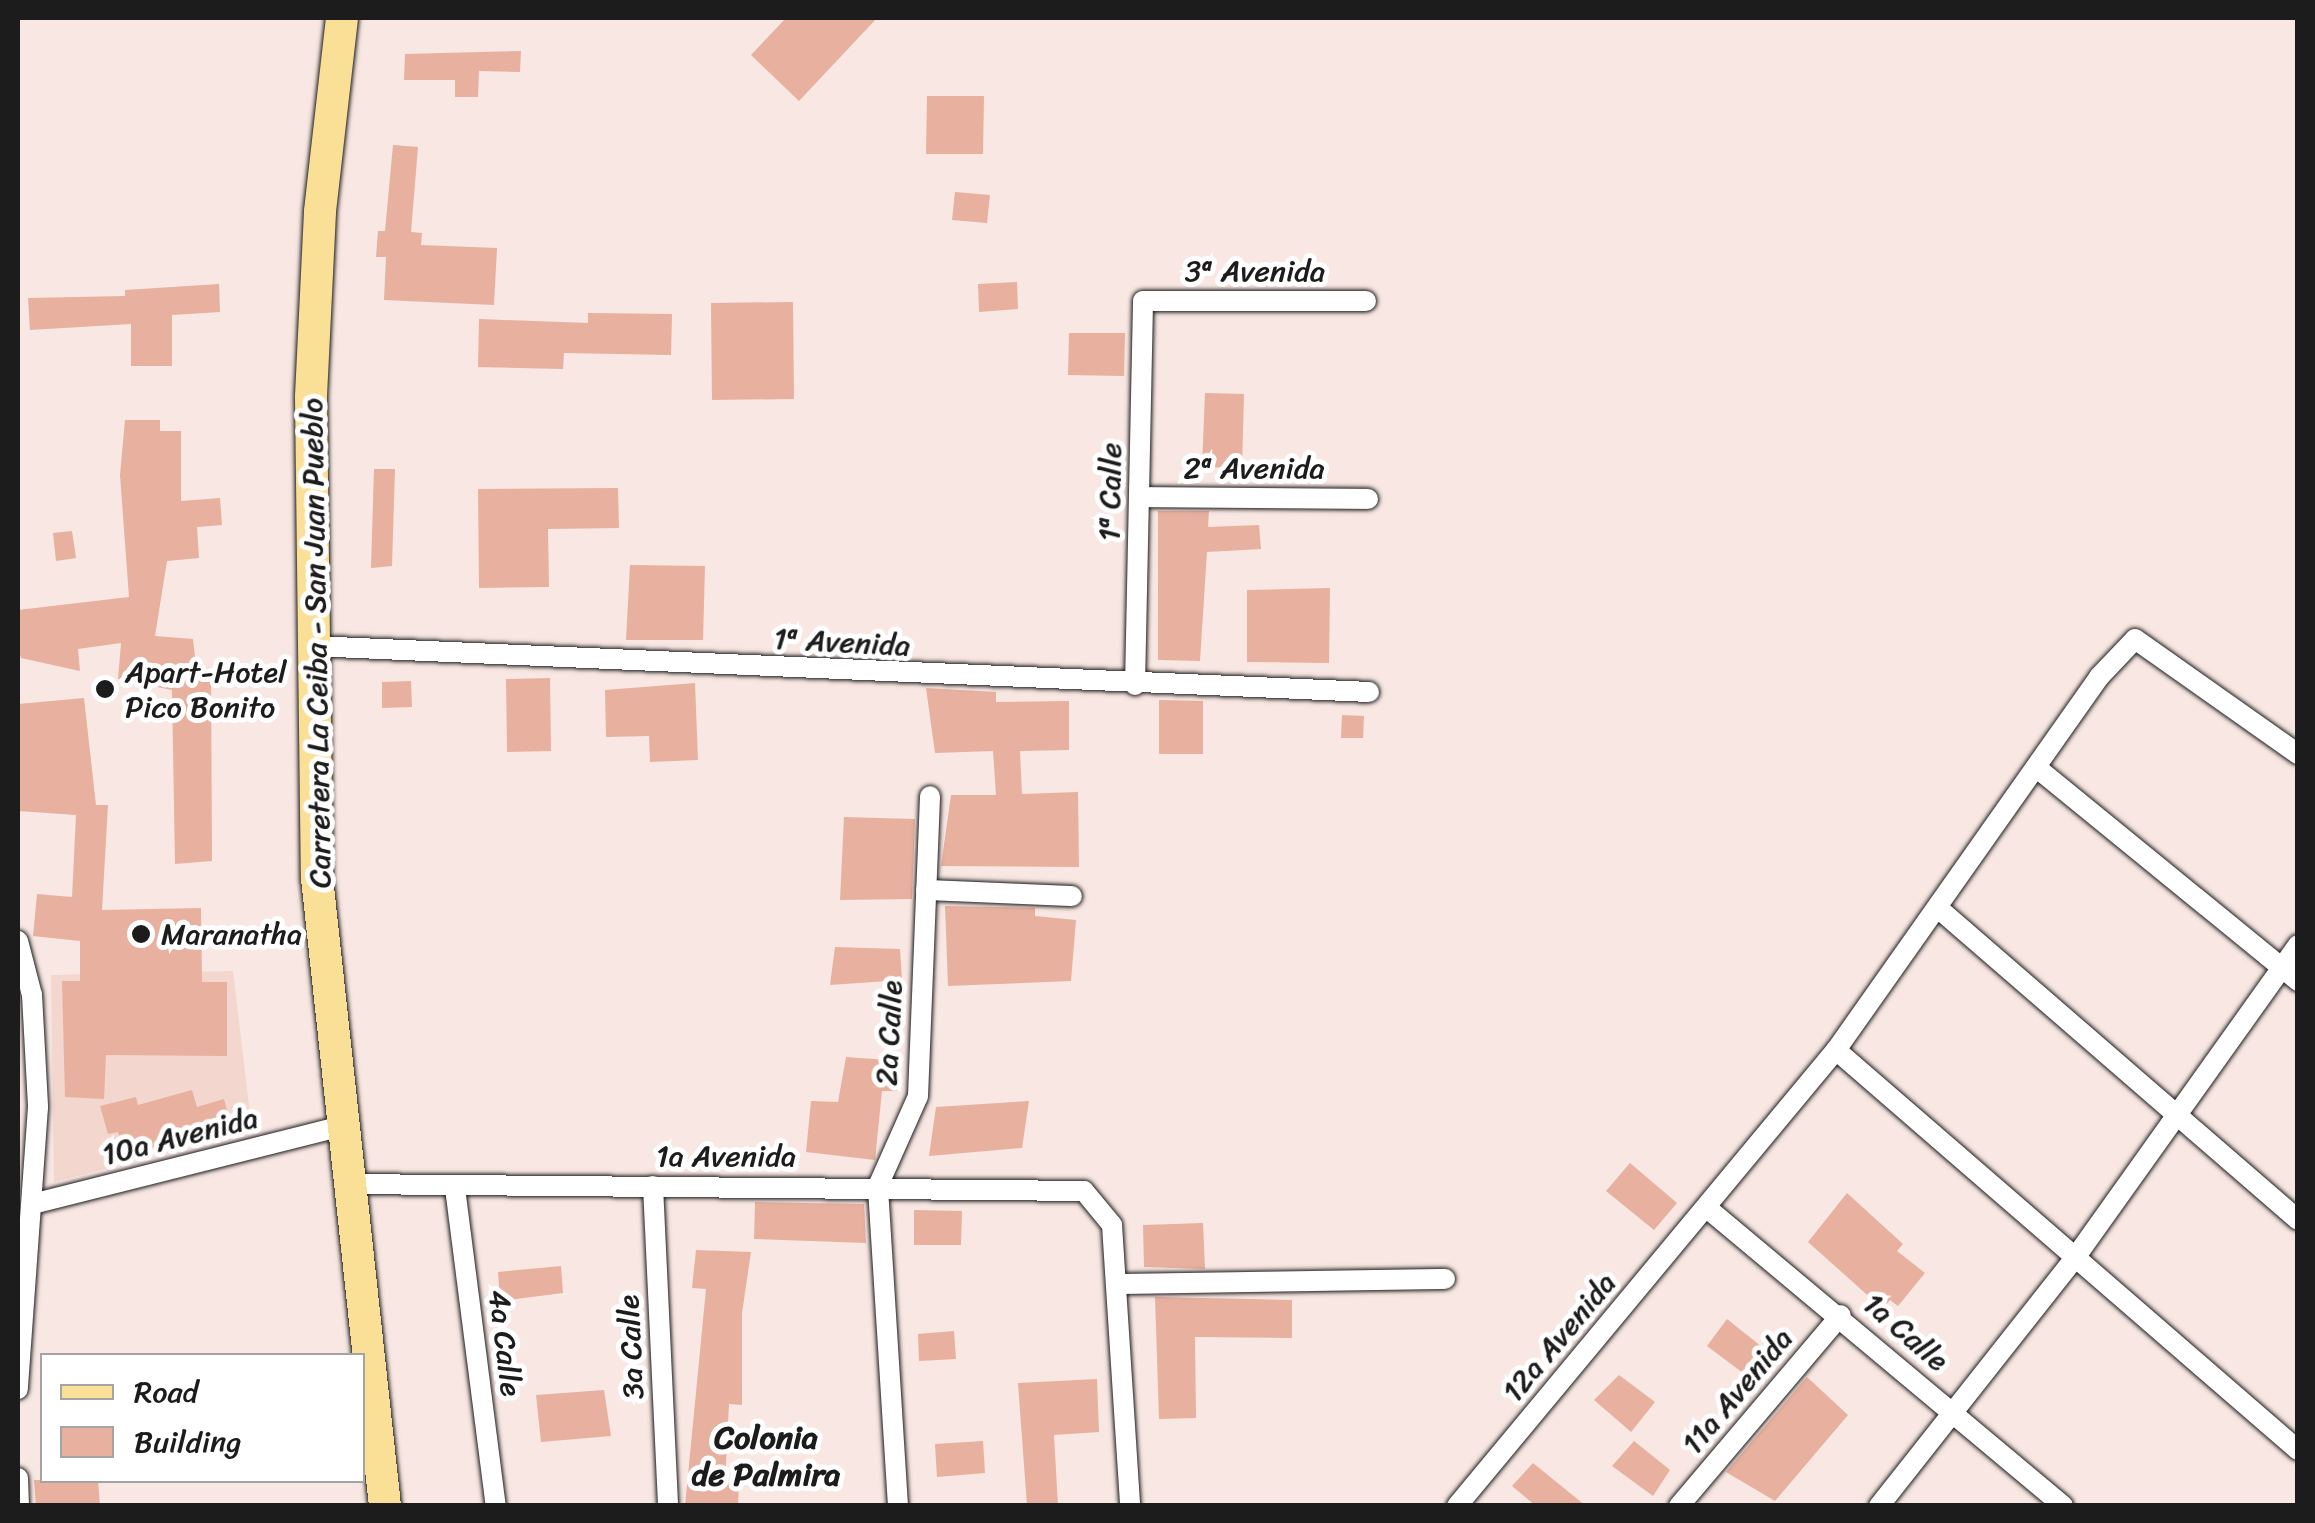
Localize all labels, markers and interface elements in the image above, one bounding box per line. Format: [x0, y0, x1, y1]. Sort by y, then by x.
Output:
street label: 3ª Avenida [1185, 253, 1325, 289]
street label: Carretera La Ceiba - San Juan Pueblo [294, 397, 338, 889]
street label: 1ª Calle [1091, 442, 1129, 542]
street label: 2ª Avenida [1183, 450, 1325, 486]
street label: 1ª Avenida [773, 620, 911, 664]
place label: Apart-Hotel Pico Bonito [125, 654, 286, 724]
marker: Apart-Hotel Pico Bonito [94, 678, 116, 700]
place label: Maranatha [161, 916, 302, 952]
marker: Maranatha [130, 923, 152, 945]
street label: 2a Calle [868, 979, 910, 1087]
street label: 10a Avenida [98, 1099, 262, 1173]
street label: 1a Avenida [656, 1138, 796, 1174]
street label: 12a Avenida [1495, 1265, 1623, 1409]
street label: 1a Calle [1856, 1285, 1956, 1379]
street label: 4a Calle [481, 1287, 529, 1399]
street label: 3a Calle [610, 1293, 652, 1401]
street label: 11a Avenida [1674, 1321, 1800, 1461]
legend [40, 1353, 365, 1483]
text: Road [134, 1365, 198, 1419]
text: Building [134, 1415, 241, 1469]
district label: Colonia de Palmira [692, 1420, 840, 1495]

